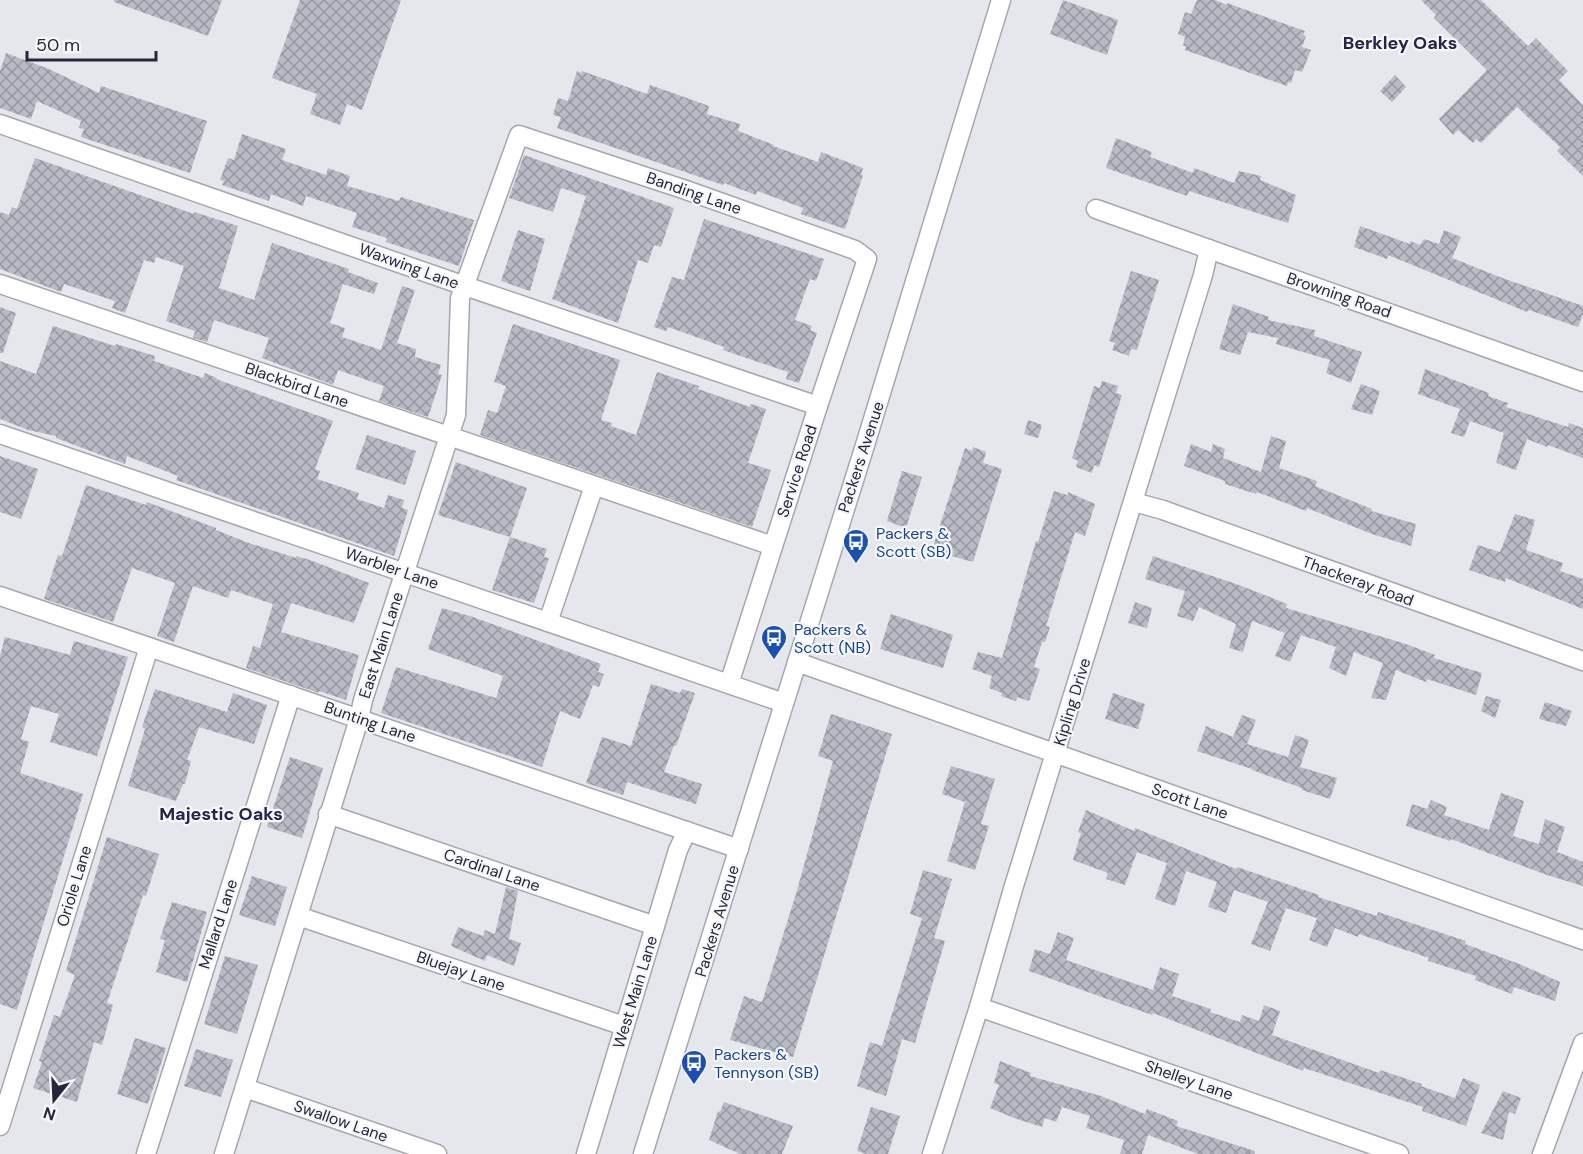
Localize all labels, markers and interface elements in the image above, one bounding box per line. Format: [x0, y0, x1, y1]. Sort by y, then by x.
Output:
scale bar [27, 24, 156, 62]
district label: Berkley Oaks [1343, 31, 1457, 55]
text: 50 m [36, 33, 80, 57]
street label: Banding Lane [644, 167, 744, 219]
street label: Waxwing Lane [356, 238, 462, 294]
street label: Browning Road [1284, 267, 1394, 323]
street label: Blackbird Lane [242, 357, 352, 413]
street label: Packers Avenue [833, 399, 889, 515]
street label: Service Road [772, 422, 822, 520]
place label: Packers & Scott (SB) [876, 523, 951, 562]
bus stop icon: Packers & Scott (SB) [841, 527, 871, 565]
street label: Warbler Lane [342, 542, 442, 594]
street label: Thackeray Road [1299, 551, 1417, 611]
street label: East Main Lane [354, 589, 408, 701]
place label: Packers & Scott (NB) [794, 619, 871, 658]
bus stop icon: Packers & Scott (NB) [759, 623, 789, 661]
street label: Kipling Drive [1049, 655, 1095, 749]
street label: Bunting Lane [321, 696, 419, 748]
street label: Scott Lane [1149, 778, 1231, 824]
district label: Majestic Oaks [159, 802, 283, 826]
street label: Oriole Lane [52, 843, 96, 929]
street label: Cardinal Lane [441, 844, 543, 896]
street label: Packers Avenue [690, 863, 744, 979]
street label: Mallard Lane [194, 876, 242, 972]
street label: West Main Lane [608, 933, 662, 1051]
street label: Bluejay Lane [414, 946, 508, 996]
place label: Packers & Tennyson (SB) [714, 1044, 819, 1083]
bus stop icon: Packers & Tennyson (SB) [679, 1048, 709, 1086]
street label: Shelley Lane [1142, 1055, 1236, 1105]
north arrow [24, 1070, 84, 1130]
street label: Swallow Lane [291, 1095, 391, 1147]
text: N [41, 1102, 58, 1126]

